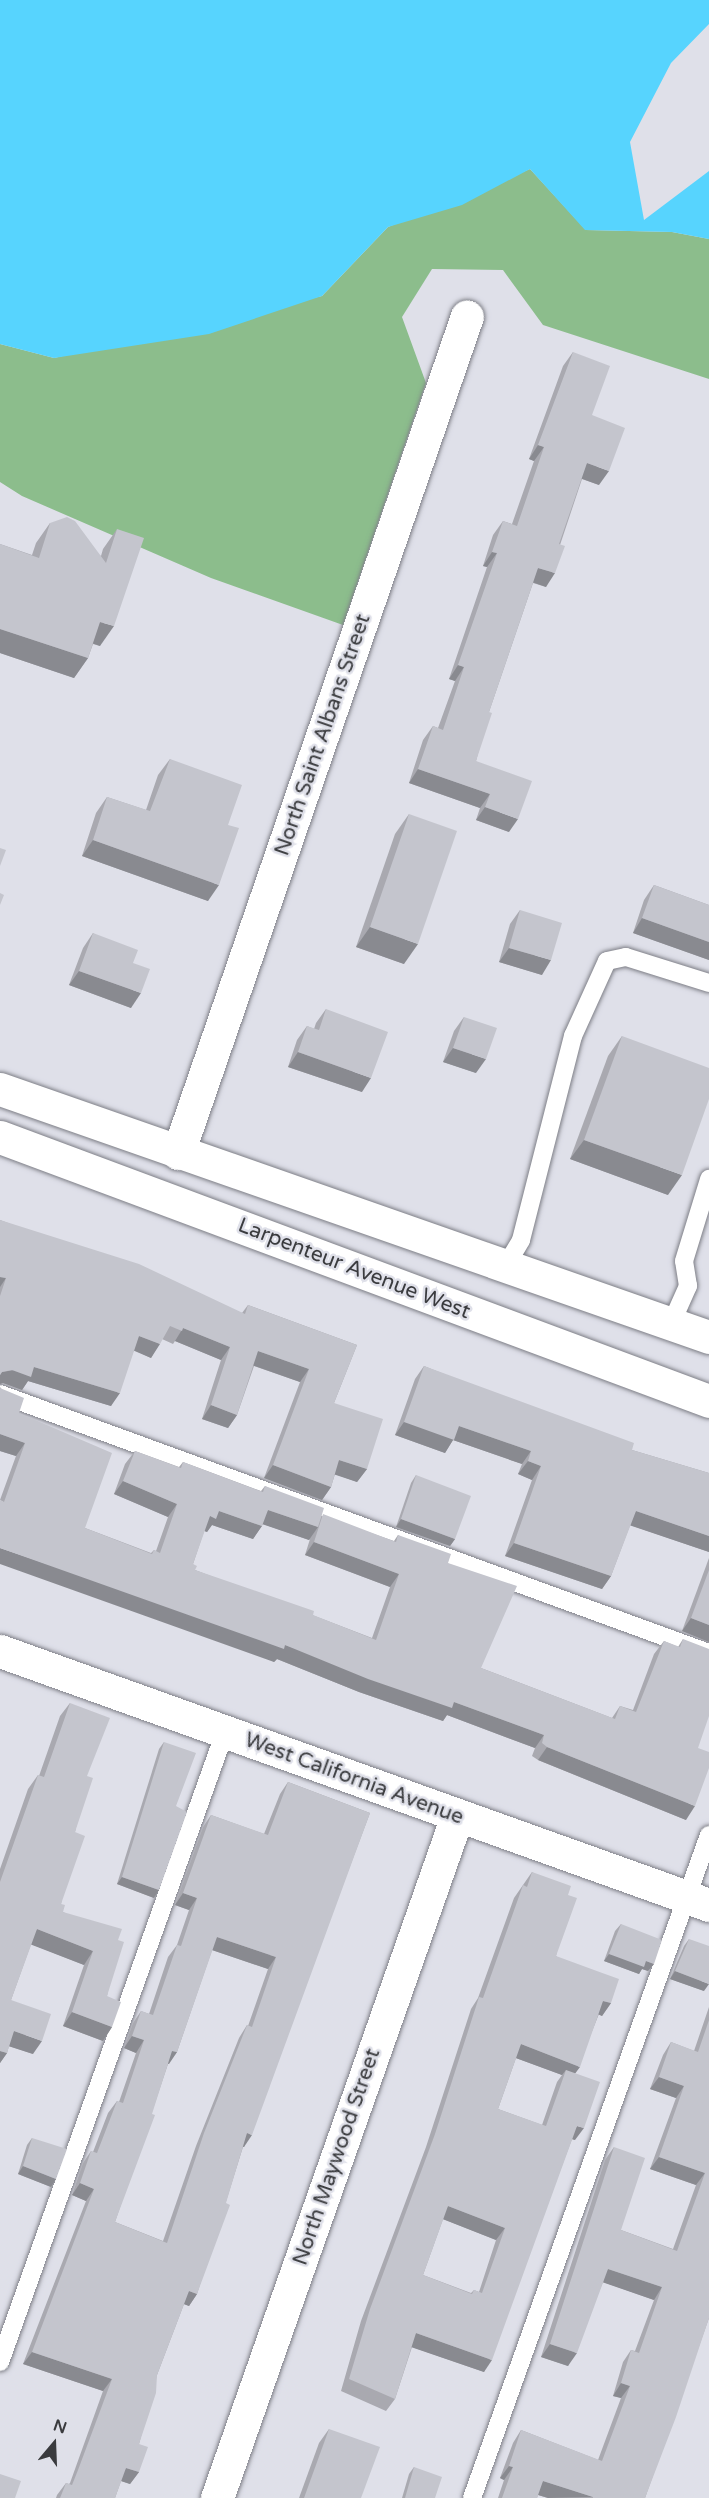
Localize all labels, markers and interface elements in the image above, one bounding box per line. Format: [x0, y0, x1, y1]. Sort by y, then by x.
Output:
street label: North Saint Albans Street [270, 611, 376, 859]
street label: Larpenteur Avenue West [234, 1213, 474, 1325]
street label: West California Avenue [241, 1728, 467, 1830]
street label: North Maywood Street [288, 2045, 386, 2269]
north arrow [24, 2414, 84, 2474]
text: N [51, 2415, 69, 2439]

